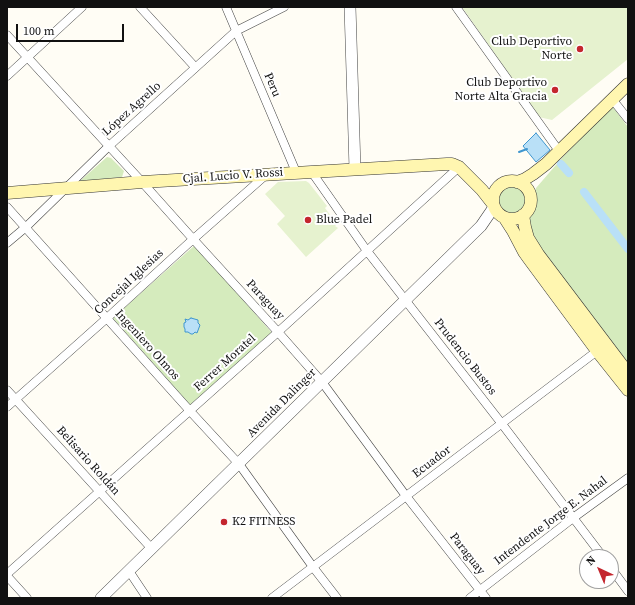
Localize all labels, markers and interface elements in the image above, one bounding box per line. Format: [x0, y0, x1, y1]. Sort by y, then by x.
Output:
scale bar [18, 16, 126, 42]
text: 100 m [23, 23, 55, 39]
place label: Club Deportivo Norte [491, 35, 572, 63]
marker: Club Deportivo Norte [575, 44, 585, 54]
street label: Peru [260, 71, 284, 99]
place label: Club Deportivo Norte Alta Gracia [454, 76, 547, 104]
street label: López Agrello [100, 79, 164, 139]
marker: Club Deportivo Norte Alta Gracia [550, 85, 560, 95]
street label: Cjal. Lucio V. Rossi [182, 165, 284, 187]
place label: Blue Padel [316, 213, 372, 227]
marker: Blue Padel [303, 215, 313, 225]
street label: Concejal Iglesias [91, 246, 167, 318]
street label: Paraguay [243, 277, 287, 323]
street label: Ingeniero Olmos [112, 307, 182, 383]
street label: Prudencio Bustos [431, 316, 499, 398]
street label: Ferrer Moratel [191, 331, 259, 395]
street label: Avenida Dalinger [244, 365, 320, 441]
street label: Belisario Roldán [53, 424, 123, 498]
street label: Ecuador [410, 443, 454, 481]
street label: Intendente Jorge E. Nahal [492, 474, 610, 568]
place label: K2 FITNESS [232, 515, 295, 529]
marker: K2 FITNESS [219, 517, 229, 527]
street label: Paraguay [446, 530, 488, 578]
north arrow [579, 549, 619, 589]

